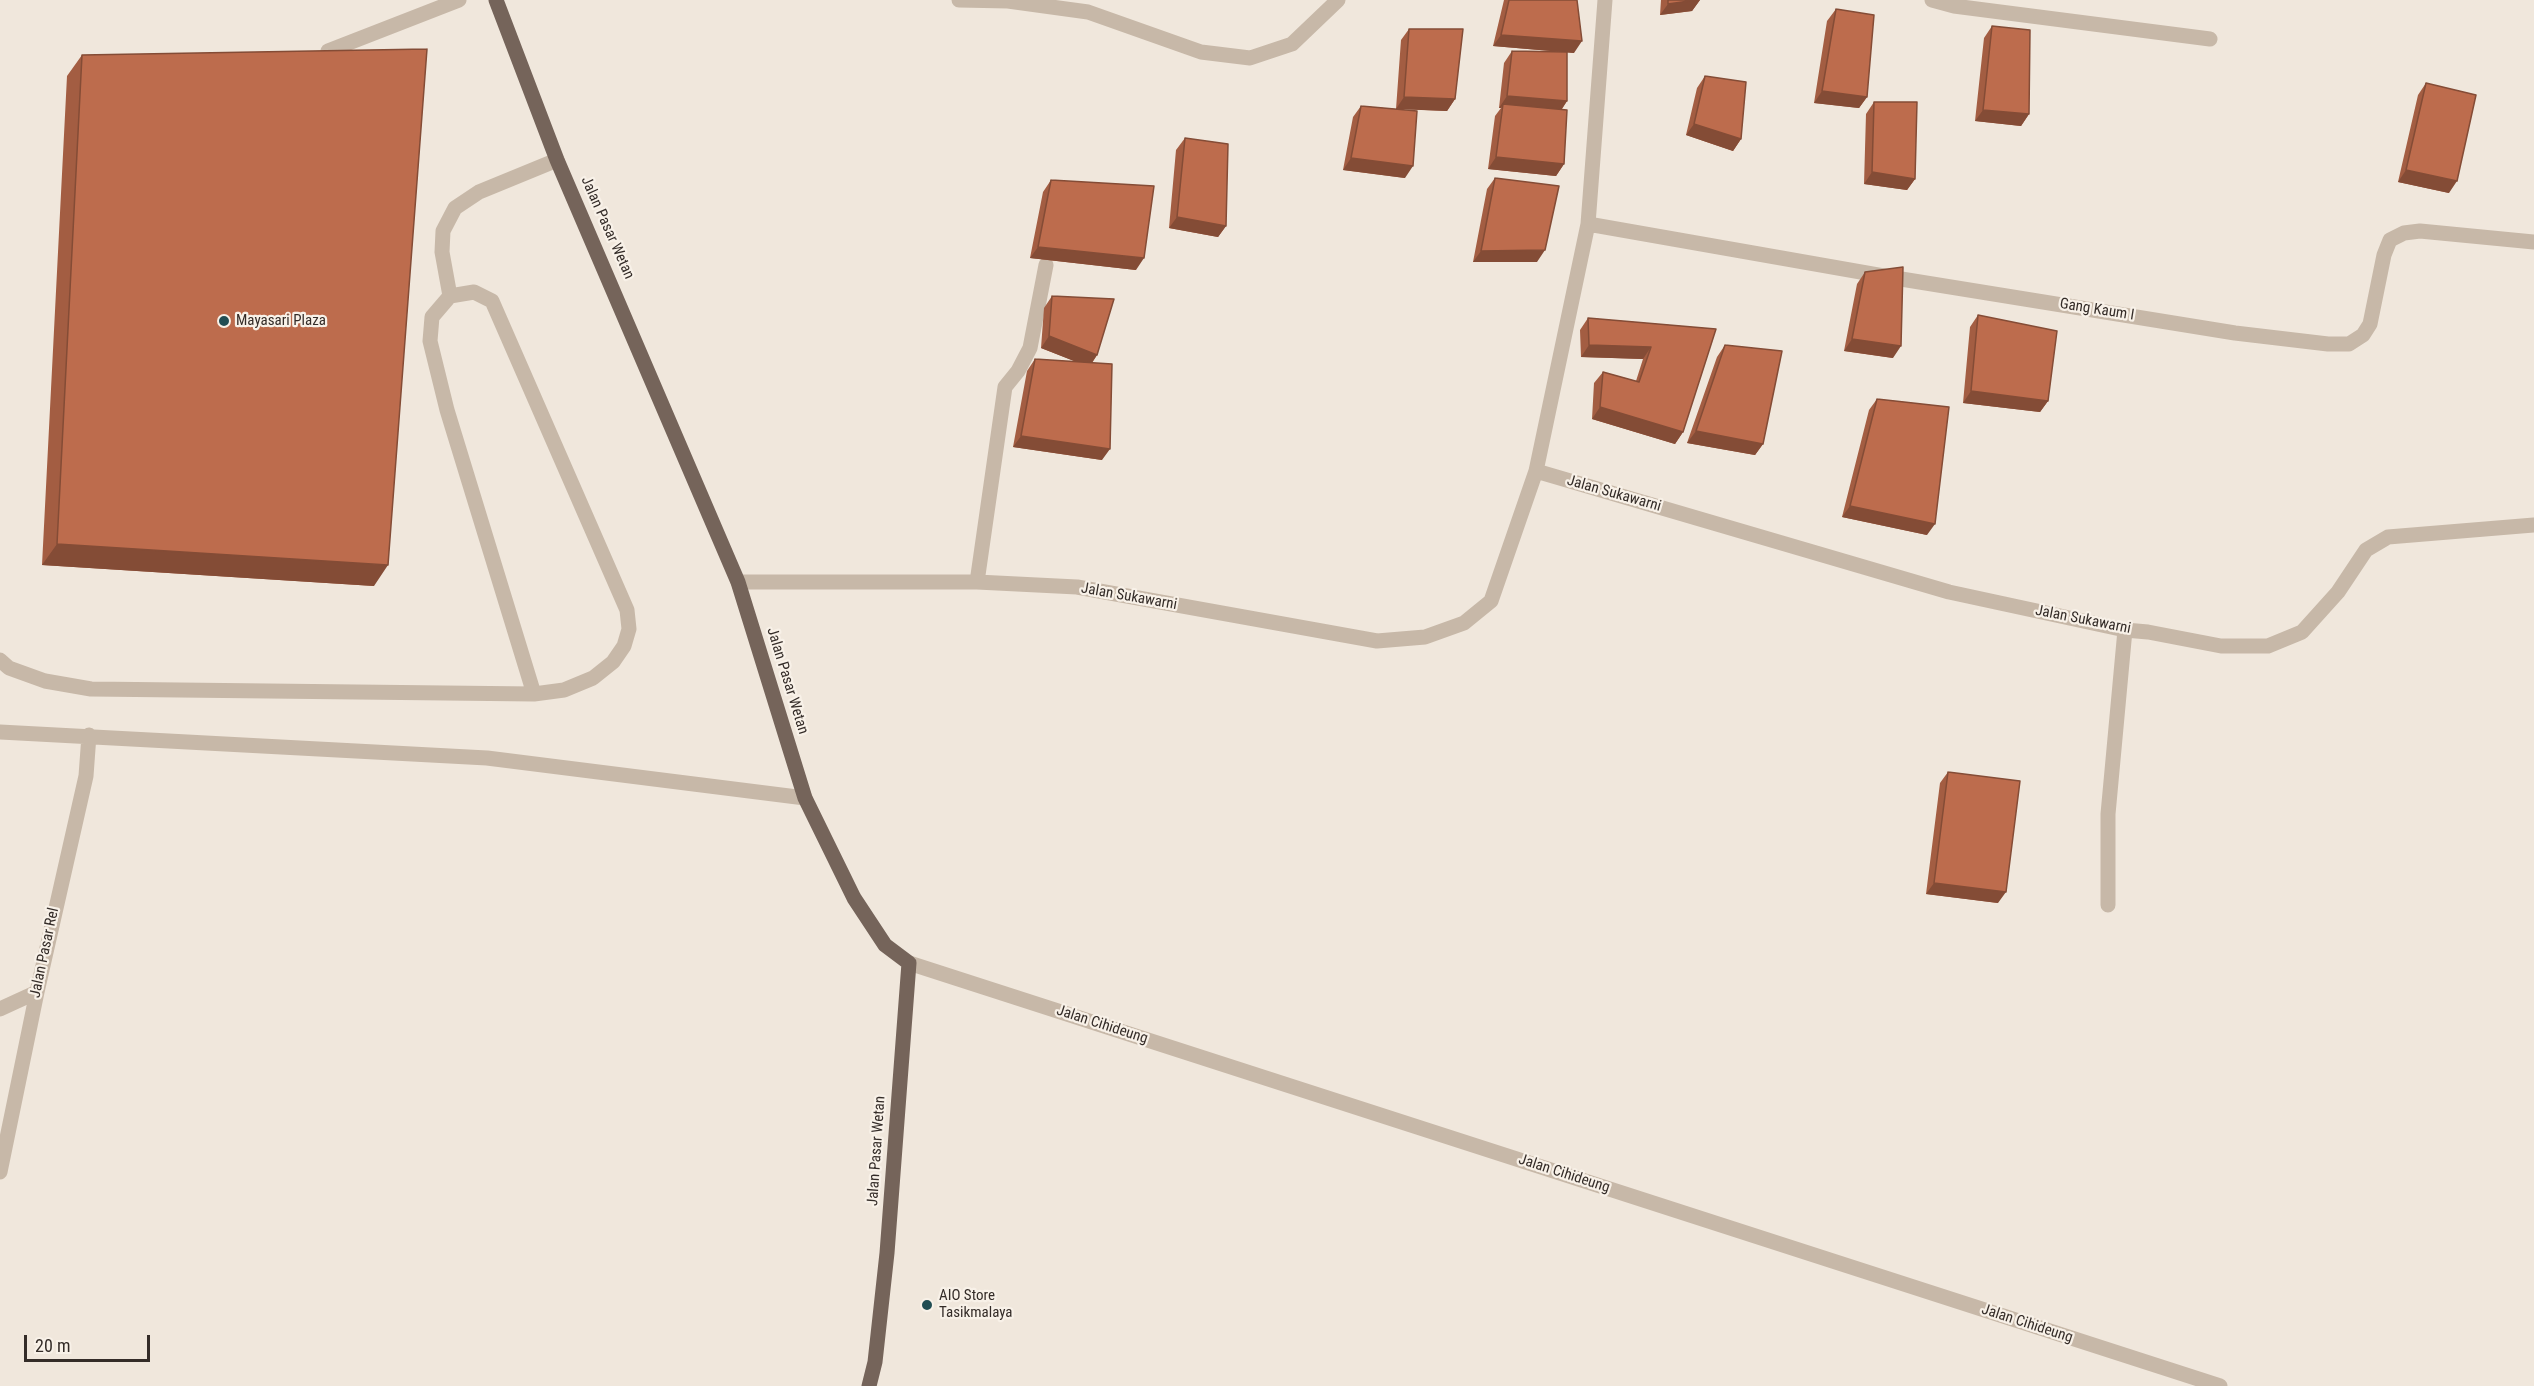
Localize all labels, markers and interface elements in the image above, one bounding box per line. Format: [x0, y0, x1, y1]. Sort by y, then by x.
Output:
street label: Jalan Pasar Wetan [576, 174, 638, 282]
street label: Gang Kaum I [2058, 295, 2136, 325]
place label: Mayasari Plaza [236, 312, 326, 330]
marker: Mayasari Plaza [217, 314, 231, 328]
street label: Jalan Sukawarni [1565, 472, 1663, 516]
street label: Jalan Sukawarni [1080, 580, 1178, 614]
street label: Jalan Sukawarni [2034, 602, 2132, 638]
street label: Jalan Pasar Wetan [762, 626, 812, 736]
street label: Jalan Pasar Rel [27, 906, 63, 1000]
street label: Jalan Cihideung [1054, 1002, 1150, 1048]
street label: Jalan Pasar Wetan [864, 1095, 890, 1207]
street label: Jalan Cihideung [1516, 1151, 1612, 1197]
place label: AIO Store Tasikmalaya [939, 1287, 1013, 1322]
marker: AIO Store Tasikmalaya [920, 1298, 934, 1312]
street label: Jalan Cihideung [1979, 1301, 2075, 1347]
scale bar [27, 1323, 153, 1361]
text: 20 m [35, 1335, 70, 1356]

